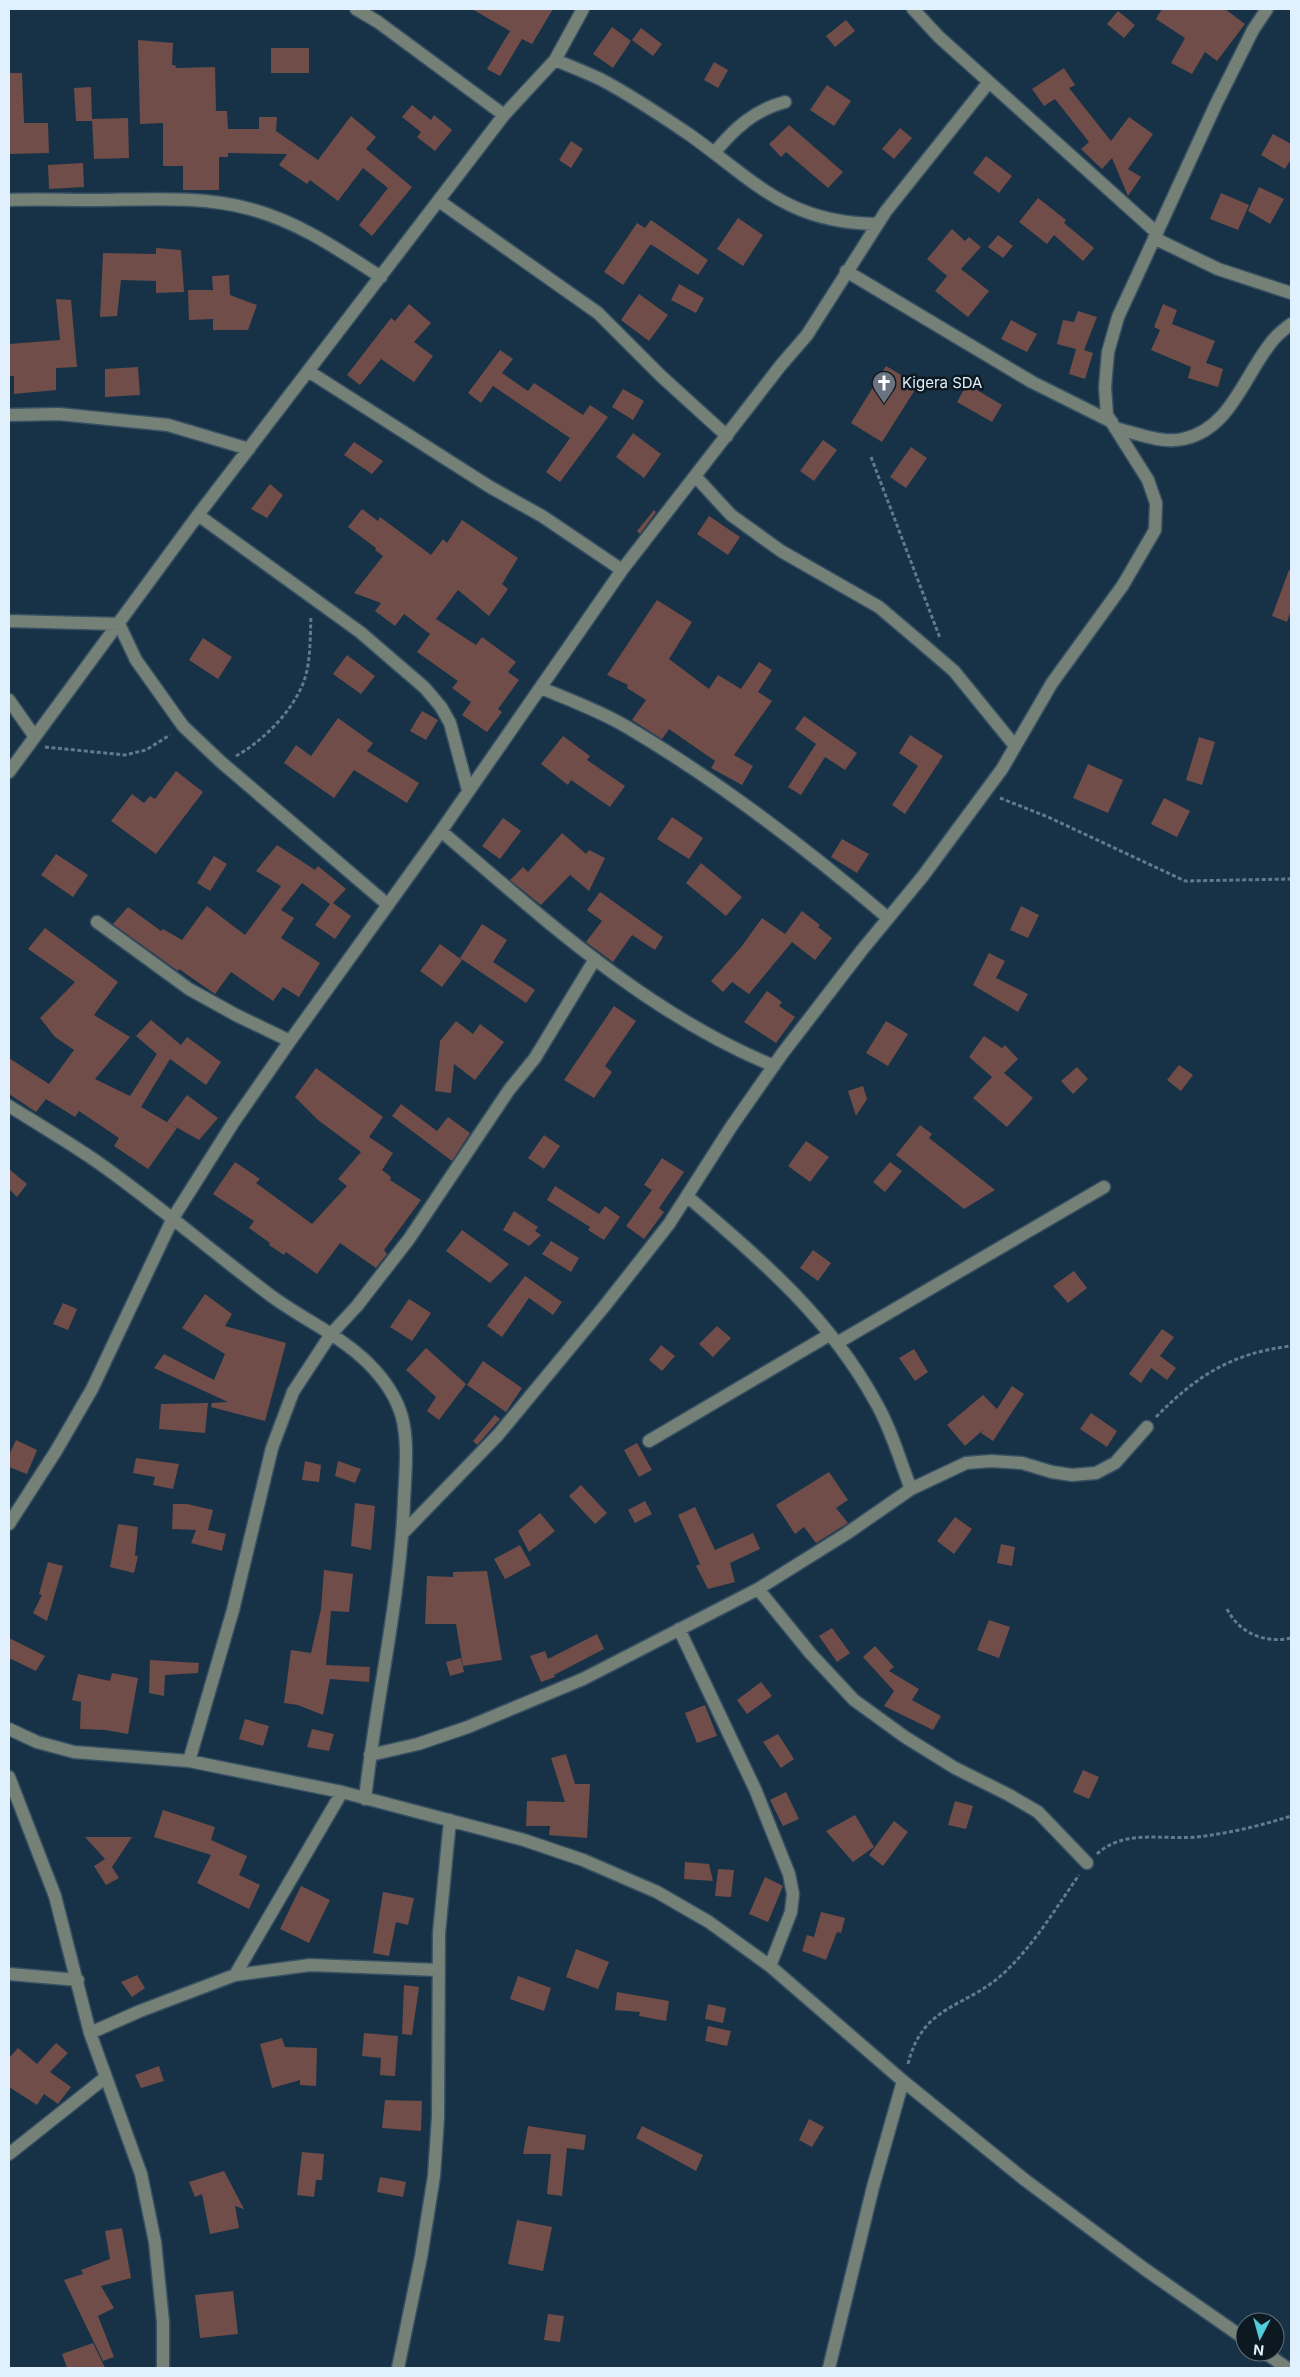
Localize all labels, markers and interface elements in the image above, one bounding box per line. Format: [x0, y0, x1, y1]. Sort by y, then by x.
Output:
church icon: Kigera SDA [871, 370, 897, 404]
place label: Kigera SDA [902, 373, 982, 392]
north arrow [1235, 2312, 1285, 2362]
text: N [1252, 2341, 1265, 2359]

